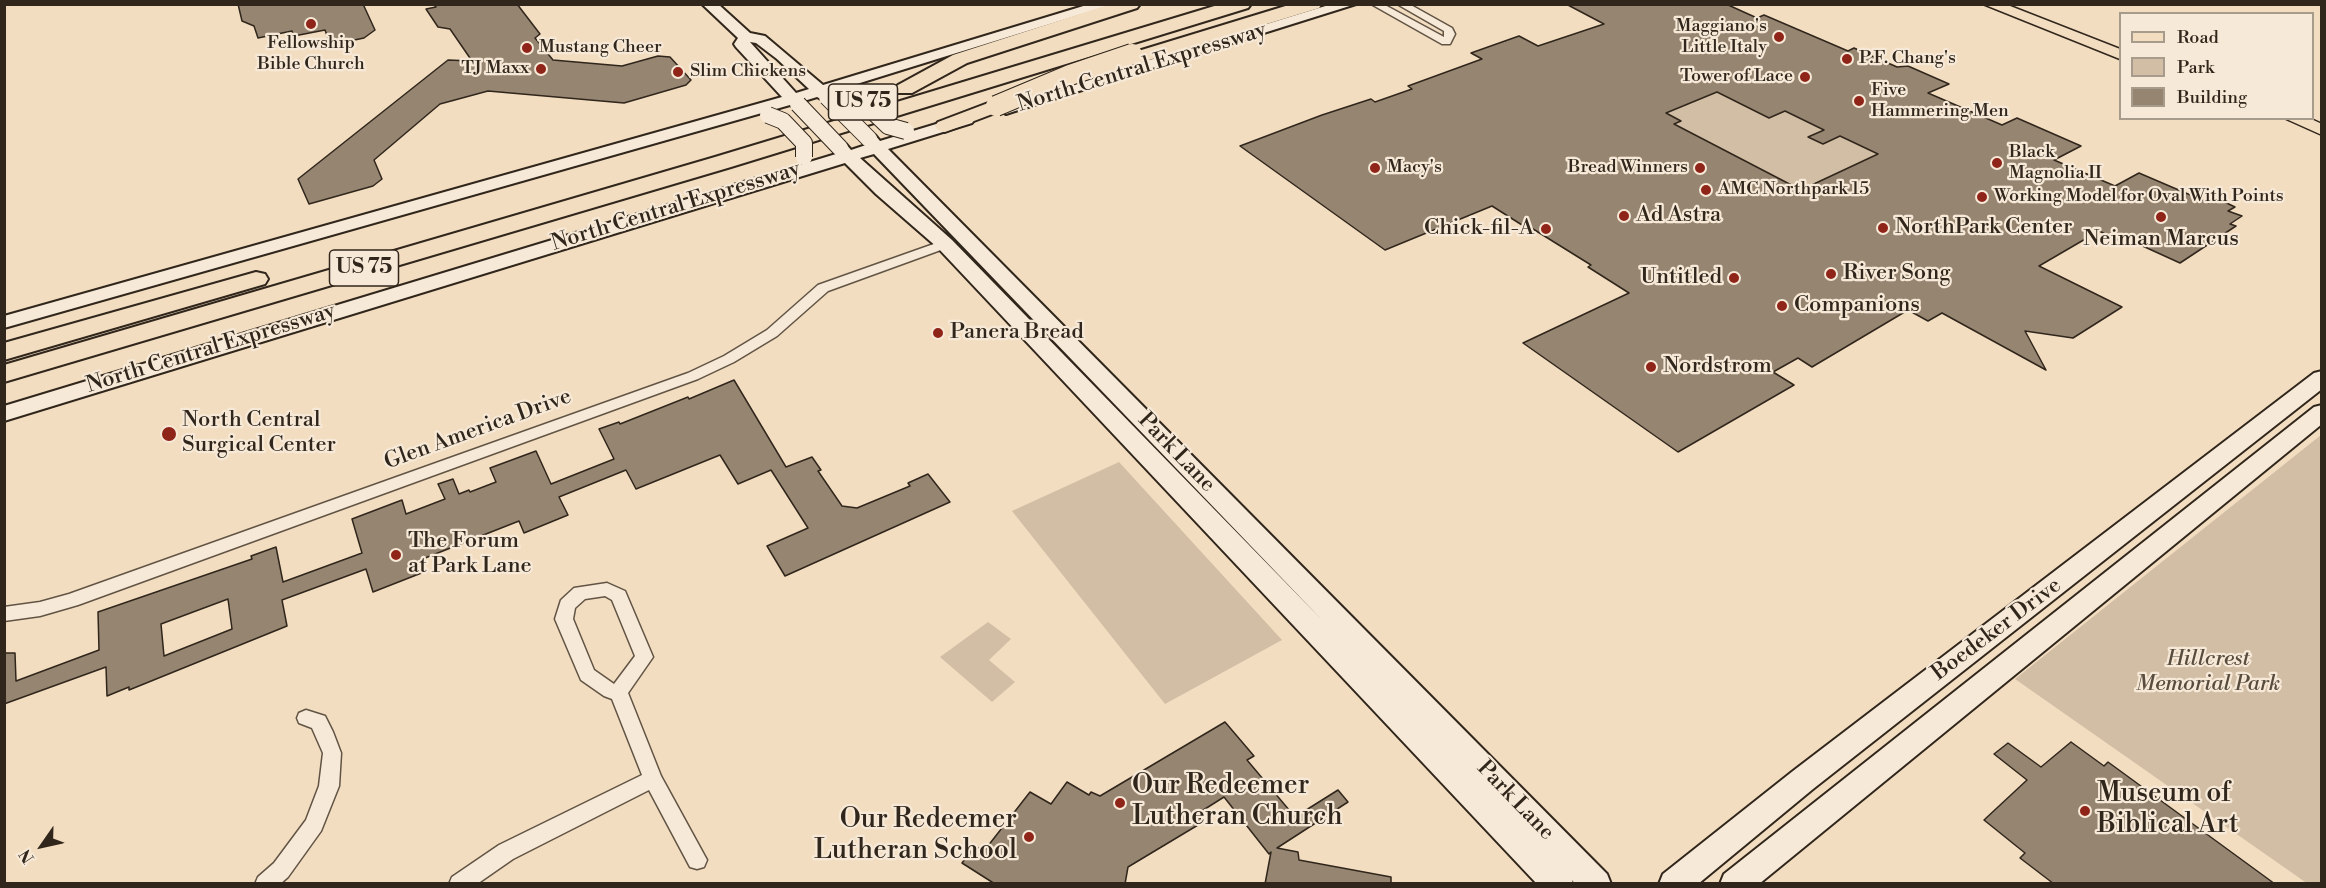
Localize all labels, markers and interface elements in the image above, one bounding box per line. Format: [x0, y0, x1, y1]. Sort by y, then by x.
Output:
legend [2119, 12, 2314, 120]
place label: Maggiano's Little Italy [1676, 16, 1767, 58]
marker: Fellowship Bible Church [304, 17, 318, 31]
street label: North Central Expressway [1014, 17, 1270, 119]
text: Road [2177, 26, 2219, 49]
marker: Maggiano's Little Italy [1772, 30, 1786, 44]
place label: Fellowship Bible Church [257, 33, 365, 76]
place label: Mustang Cheer [539, 37, 662, 59]
marker: Mustang Cheer [520, 41, 534, 55]
place label: P.F. Chang's [1859, 48, 1956, 70]
marker: P.F. Chang's [1840, 52, 1854, 66]
text: Park [2177, 56, 2214, 79]
place label: TJ Maxx [461, 58, 529, 80]
place label: Slim Chickens [690, 61, 806, 83]
marker: TJ Maxx [534, 62, 548, 76]
marker: Slim Chickens [671, 65, 685, 79]
place label: Tower of Lace [1680, 66, 1793, 88]
marker: Tower of Lace [1798, 70, 1812, 84]
place label: Five Hammering Men [1871, 80, 2009, 122]
road number: US 75 [828, 84, 898, 120]
text: Building [2177, 86, 2247, 109]
marker: Five Hammering Men [1852, 94, 1866, 108]
place label: Black Magnolia II [2009, 142, 2102, 184]
street label: North Central Expressway [548, 156, 804, 258]
marker: Black Magnolia II [1990, 156, 2004, 170]
place label: Macy's [1387, 157, 1442, 179]
place label: Bread Winners [1568, 157, 1688, 179]
marker: Macy's [1368, 161, 1382, 175]
marker: Bread Winners [1693, 161, 1707, 175]
place label: AMC Northpark 15 [1718, 179, 1869, 201]
marker: AMC Northpark 15 [1699, 183, 1713, 197]
place label: Working Model for Oval With Points [1994, 186, 2284, 208]
marker: Working Model for Oval With Points [1975, 190, 1989, 204]
place label: Ad Astra [1636, 203, 1721, 229]
marker: Ad Astra [1617, 209, 1631, 223]
marker: Neiman Marcus [2154, 210, 2168, 224]
place label: NorthPark Center [1895, 215, 2073, 241]
place label: Chick-fil-A [1424, 216, 1534, 242]
marker: NorthPark Center [1876, 221, 1890, 235]
marker: Chick-fil-A [1539, 222, 1553, 236]
place label: Neiman Marcus [2083, 227, 2239, 253]
road number: US 75 [330, 250, 398, 286]
place label: River Song [1843, 261, 1951, 287]
place label: Untitled [1640, 265, 1722, 291]
marker: River Song [1824, 267, 1838, 281]
marker: Untitled [1727, 271, 1741, 285]
place label: Companions [1794, 293, 1920, 319]
street label: North Central Expressway [83, 298, 339, 400]
marker: Companions [1775, 299, 1789, 313]
place label: Panera Bread [950, 320, 1084, 346]
marker: Panera Bread [931, 326, 945, 340]
place label: Nordstrom [1663, 354, 1772, 380]
marker: Nordstrom [1644, 360, 1658, 374]
street label: Glen America Drive [381, 384, 575, 476]
place label: North Central Surgical Center [182, 408, 336, 460]
street label: Park Lane [1132, 408, 1220, 498]
marker: North Central Surgical Center [160, 425, 178, 443]
place label: The Forum at Park Lane [408, 529, 532, 580]
marker: The Forum at Park Lane [389, 548, 403, 562]
street label: Boedeker Drive [1927, 573, 2067, 687]
park label: Hillcrest Memorial Park [2136, 647, 2280, 698]
street label: Park Lane [1471, 756, 1559, 846]
place label: Our Redeemer Lutheran Church [1132, 771, 1343, 834]
place label: Museum of Biblical Art [2097, 779, 2239, 842]
marker: Our Redeemer Lutheran Church [1113, 796, 1127, 810]
marker: Museum of Biblical Art [2078, 804, 2092, 818]
place label: Our Redeemer Lutheran School [814, 805, 1017, 868]
north arrow [12, 816, 72, 876]
marker: Our Redeemer Lutheran School [1022, 830, 1036, 844]
text: N [15, 845, 39, 867]

